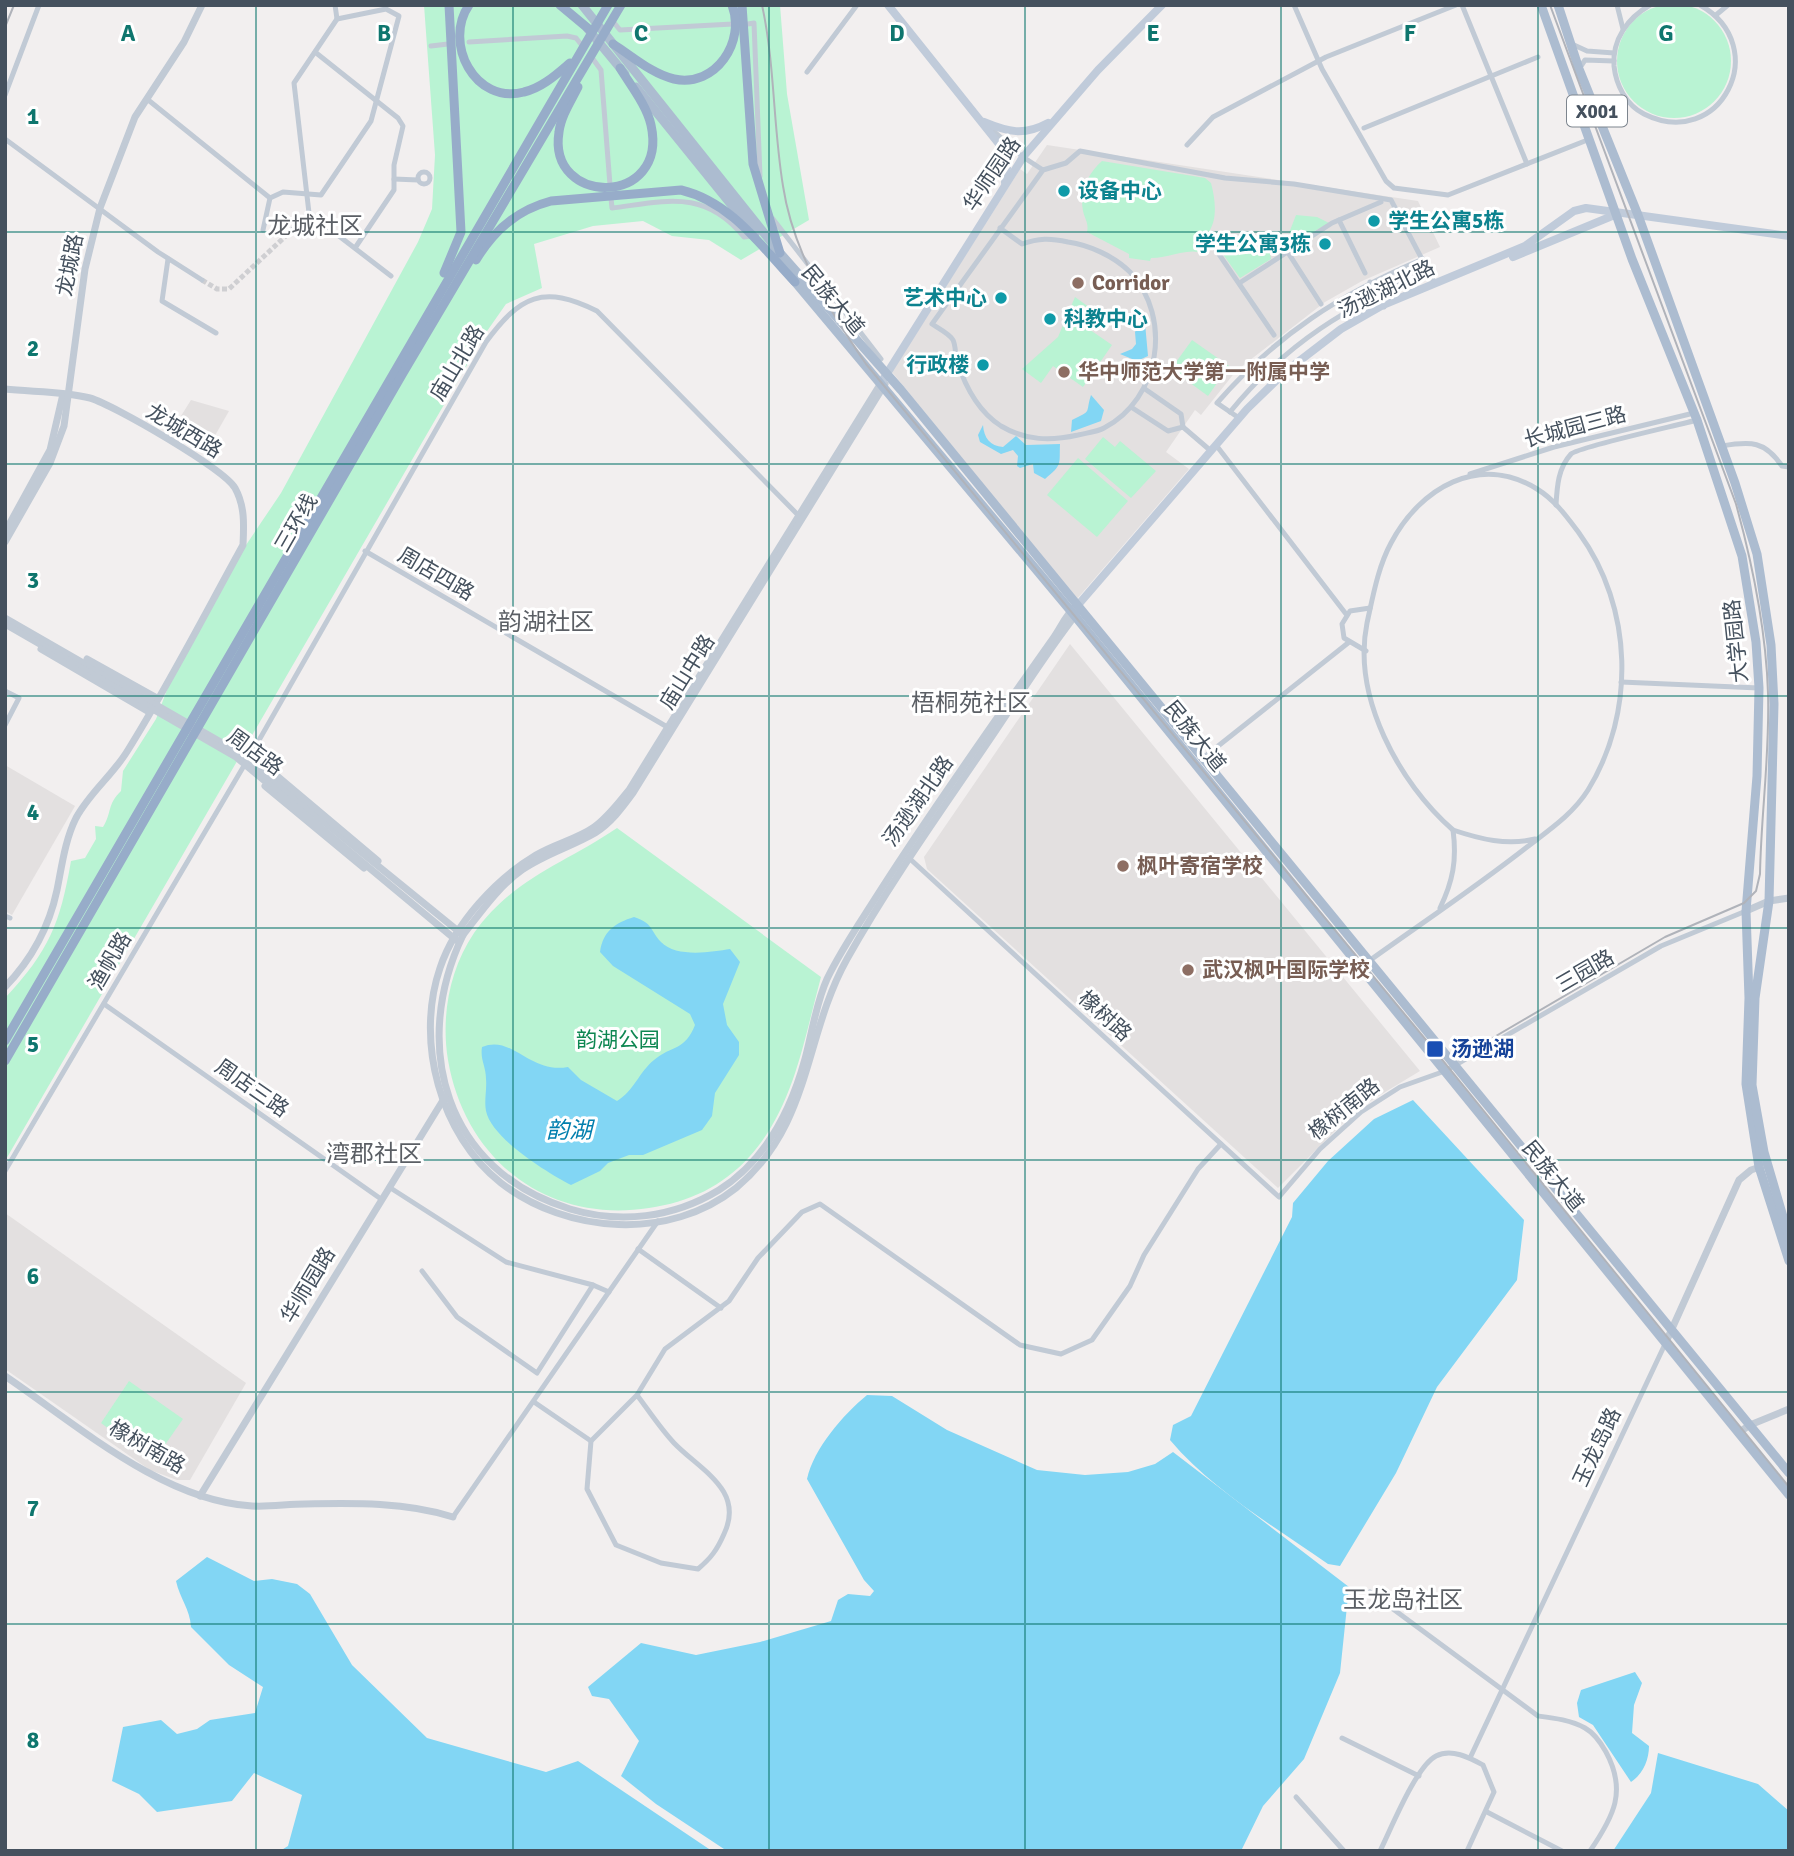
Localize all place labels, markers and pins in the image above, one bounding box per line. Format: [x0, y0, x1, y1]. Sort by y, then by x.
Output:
place label: 设备中心 [1078, 178, 1162, 204]
marker: 设备中心 [1056, 183, 1072, 199]
place label: 学生公寓5栋 [1388, 208, 1504, 234]
marker: 学生公寓5栋 [1366, 213, 1382, 229]
place label: 学生公寓3栋 [1195, 231, 1311, 257]
marker: 学生公寓3栋 [1317, 236, 1333, 252]
place label: Corridor [1092, 270, 1170, 296]
marker: Corridor [1070, 275, 1086, 291]
place label: 艺术中心 [903, 285, 987, 311]
marker: 艺术中心 [993, 290, 1009, 306]
place label: 科教中心 [1064, 306, 1148, 332]
marker: 科教中心 [1042, 311, 1058, 327]
place label: 行政楼 [906, 352, 969, 378]
marker: 行政楼 [975, 357, 991, 373]
place label: 华中师范大学第一附属中学 [1078, 359, 1330, 385]
marker: 华中师范大学第一附属中学 [1056, 364, 1072, 380]
place label: 枫叶寄宿学校 [1137, 853, 1263, 879]
marker: 枫叶寄宿学校 [1115, 858, 1131, 874]
place label: 武汉枫叶国际学校 [1202, 957, 1370, 983]
marker: 武汉枫叶国际学校 [1180, 962, 1196, 978]
place label: 汤逊湖 [1451, 1036, 1514, 1062]
marker: 汤逊湖 [1425, 1039, 1445, 1059]

